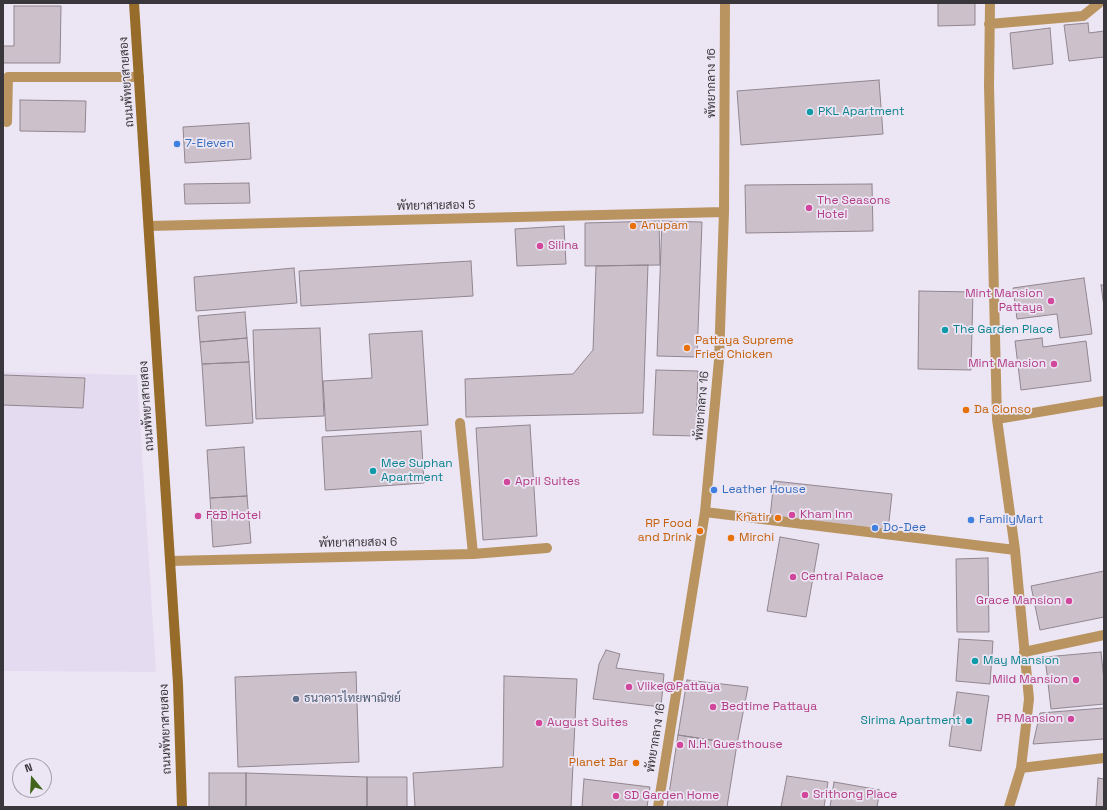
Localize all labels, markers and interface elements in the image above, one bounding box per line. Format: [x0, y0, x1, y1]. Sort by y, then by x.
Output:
street label: ถนนพัทยาสายสอง [117, 36, 137, 128]
street label: พัทยากลาง 16 [705, 48, 719, 118]
place label: PKL Apartment [818, 105, 905, 119]
marker: PKL Apartment [805, 107, 815, 117]
place label: 7-Eleven [185, 137, 234, 151]
marker: 7-Eleven [172, 139, 182, 149]
place label: The Seasons Hotel [817, 194, 890, 222]
street label: พัทยาสายสอง 5 [397, 198, 475, 214]
marker: The Seasons Hotel [804, 203, 814, 213]
place label: Anupam [641, 219, 688, 233]
marker: Anupam [628, 221, 638, 231]
place label: Silina [548, 239, 578, 253]
marker: Silina [535, 241, 545, 251]
place label: Mint Mansion Pattaya [965, 287, 1043, 315]
marker: Mint Mansion Pattaya [1046, 296, 1056, 306]
place label: The Garden Place [953, 323, 1053, 337]
marker: The Garden Place [940, 325, 950, 335]
place label: Pattaya Supreme Fried Chicken [695, 334, 794, 362]
marker: Pattaya Supreme Fried Chicken [682, 343, 692, 353]
place label: Mint Mansion [968, 357, 1046, 371]
marker: Mint Mansion [1049, 359, 1059, 369]
street label: ถนนพัทยาสายสอง [137, 360, 157, 452]
street label: พัทยากลาง 16 [692, 371, 712, 441]
place label: Da Cionso [974, 403, 1031, 417]
marker: Da Cionso [961, 405, 971, 415]
place label: Mee Suphan Apartment [381, 457, 453, 485]
marker: Mee Suphan Apartment [368, 466, 378, 476]
place label: April Suites [515, 475, 580, 489]
marker: April Suites [502, 477, 512, 487]
place label: Leather House [722, 483, 806, 497]
marker: Leather House [709, 485, 719, 495]
place label: Kham Inn [800, 508, 853, 522]
place label: F&B Hotel [206, 509, 261, 523]
marker: Kham Inn [787, 510, 797, 520]
marker: F&B Hotel [193, 511, 203, 521]
place label: Khatir [736, 511, 770, 525]
marker: Khatir [773, 513, 783, 523]
place label: FamilyMart [979, 513, 1043, 527]
marker: FamilyMart [966, 515, 976, 525]
place label: RP Food and Drink [638, 517, 692, 545]
place label: Do-Dee [883, 521, 926, 535]
marker: Do-Dee [870, 523, 880, 533]
marker: RP Food and Drink [695, 526, 705, 536]
place label: Mirchi [739, 531, 774, 545]
marker: Mirchi [726, 533, 736, 543]
street label: พัทยาสายสอง 6 [319, 535, 397, 551]
place label: Central Palace [801, 570, 884, 584]
marker: Central Palace [788, 572, 798, 582]
place label: Grace Mansion [976, 594, 1061, 608]
marker: Grace Mansion [1064, 596, 1074, 606]
place label: May Mansion [983, 654, 1059, 668]
marker: May Mansion [970, 656, 980, 666]
place label: Mild Mansion [992, 673, 1068, 687]
marker: Mild Mansion [1071, 675, 1081, 685]
place label: Vlike@Pattaya [637, 680, 720, 694]
marker: Vlike@Pattaya [624, 682, 634, 692]
street label: ถนนพัทยาสายสอง [157, 683, 175, 775]
place label: ธนาคารไทยพาณิชย์ [304, 692, 401, 706]
marker: ธนาคารไทยพาณิชย์ [291, 694, 301, 704]
place label: Bedtime Pattaya [721, 700, 817, 714]
street label: พัทยากลาง 16 [643, 702, 669, 774]
marker: Bedtime Pattaya [708, 702, 718, 712]
place label: PR Mansion [996, 712, 1063, 726]
place label: Sirima Apartment [861, 714, 961, 728]
marker: PR Mansion [1066, 714, 1076, 724]
place label: August Suites [547, 716, 628, 730]
marker: Sirima Apartment [964, 716, 974, 726]
marker: August Suites [534, 718, 544, 728]
place label: N.H. Guesthouse [688, 738, 783, 752]
marker: N.H. Guesthouse [675, 740, 685, 750]
place label: Planet Bar [569, 756, 628, 770]
north arrow [12, 758, 52, 798]
marker: Planet Bar [631, 758, 641, 768]
text: N [23, 760, 34, 775]
place label: Srithong Place [813, 788, 897, 802]
place label: SD Garden Home [624, 789, 719, 803]
marker: Srithong Place [800, 790, 810, 800]
marker: SD Garden Home [611, 791, 621, 801]

